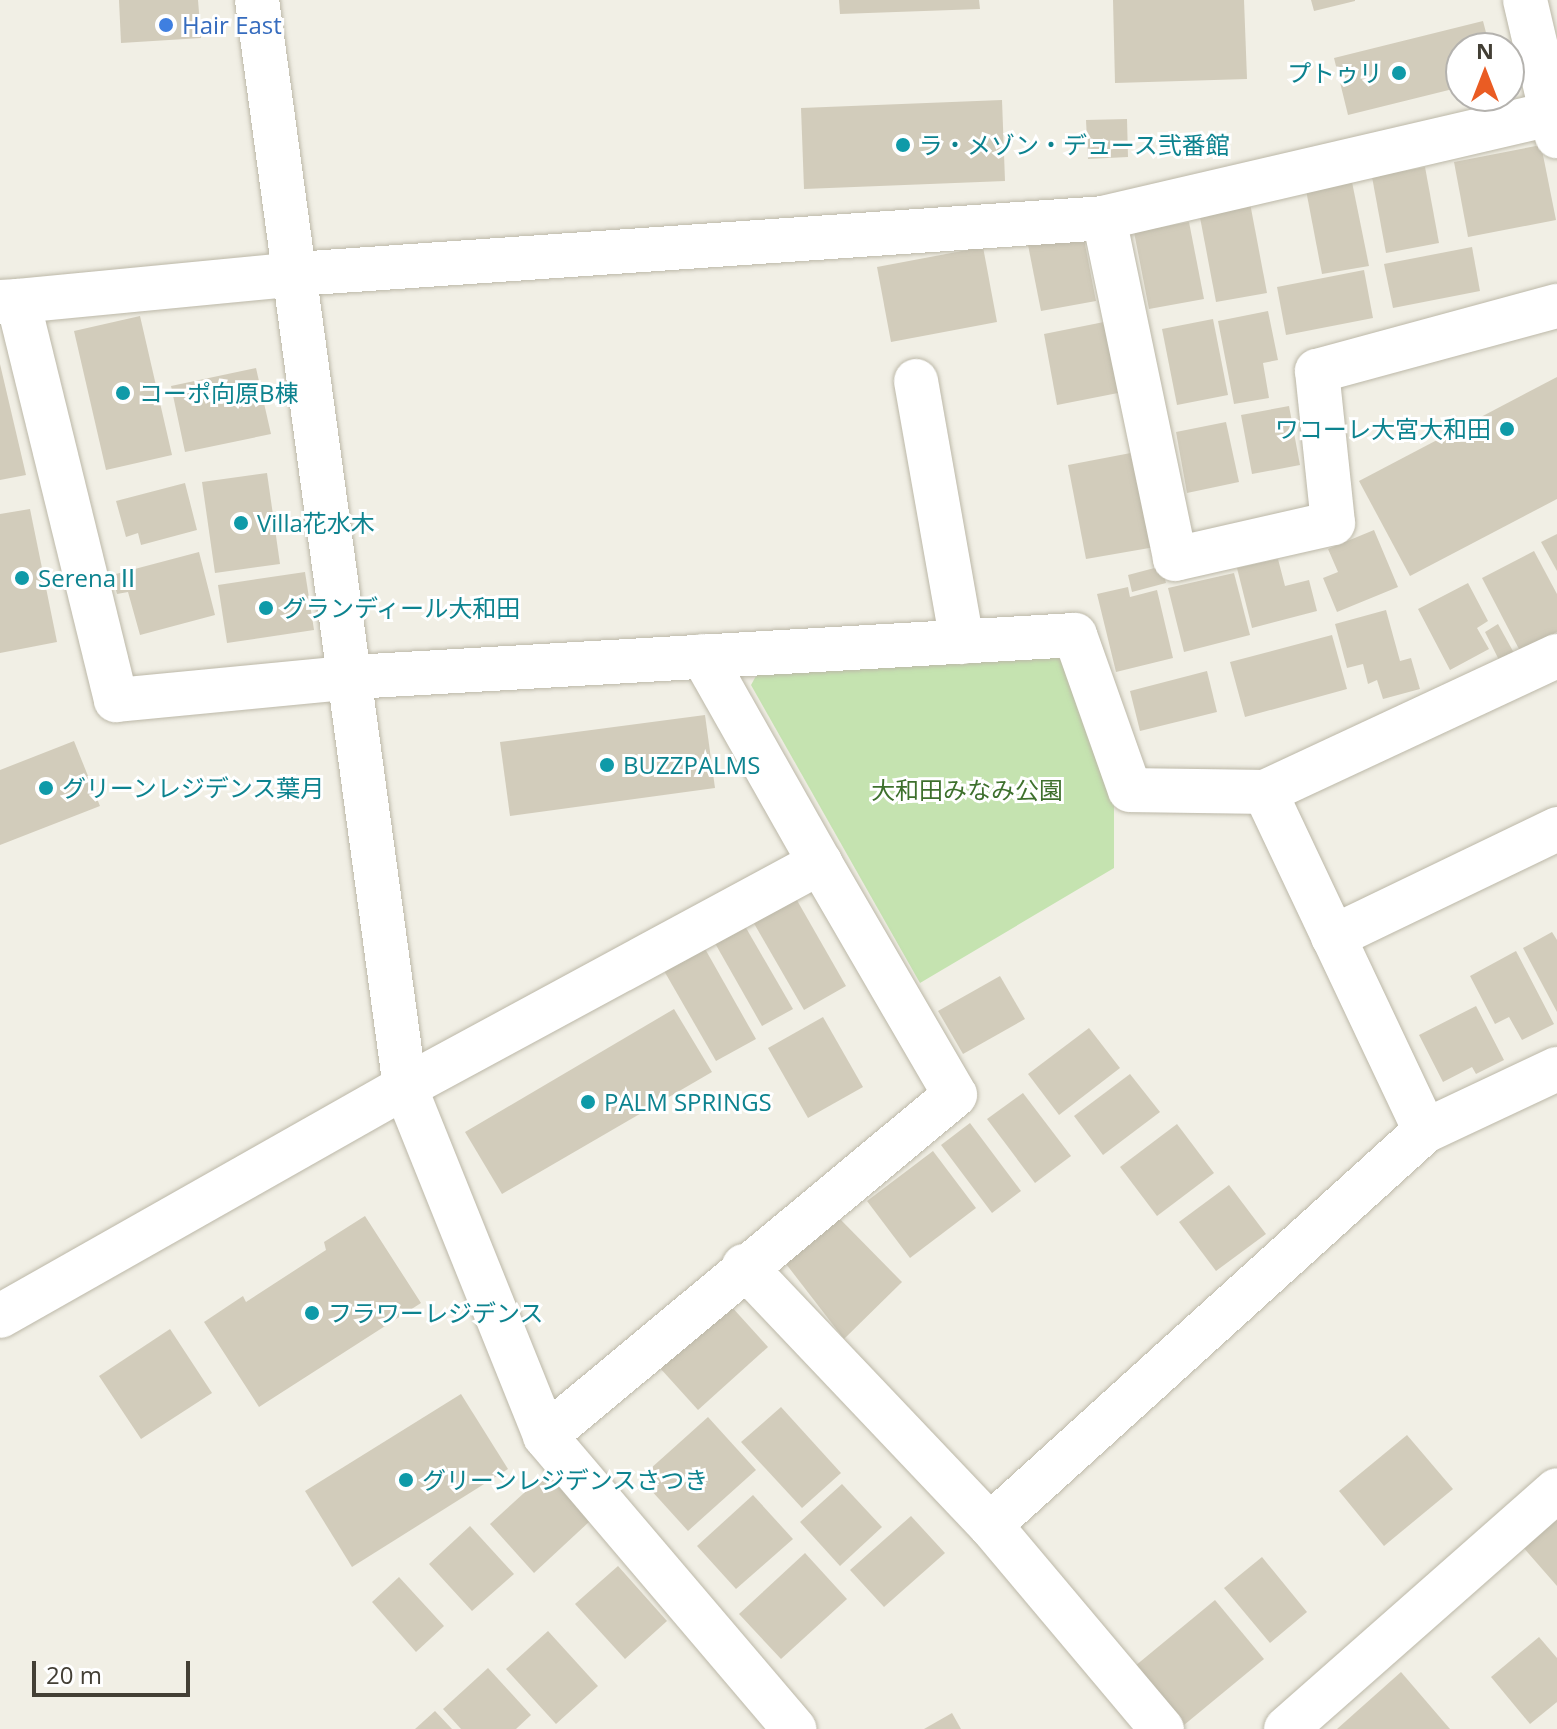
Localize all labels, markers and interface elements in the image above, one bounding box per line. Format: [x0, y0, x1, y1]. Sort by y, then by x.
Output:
place label: Hair East [182, 11, 282, 39]
marker: Hair East [157, 16, 175, 34]
north arrow [1445, 32, 1525, 112]
text: N [1476, 35, 1494, 65]
place label: プトゥリ [1287, 59, 1383, 87]
marker: プトゥリ [1390, 64, 1408, 82]
place label: ラ・メゾン・デュース弐番館 [919, 131, 1231, 159]
marker: ラ・メゾン・デュース弐番館 [894, 136, 912, 154]
place label: コーポ向原B棟 [139, 379, 299, 407]
marker: コーポ向原B棟 [114, 384, 132, 402]
place label: ワコーレ大宮大和田 [1275, 415, 1491, 443]
marker: ワコーレ大宮大和田 [1498, 420, 1516, 438]
place label: Villa花水木 [257, 509, 375, 537]
marker: Villa花水木 [232, 514, 250, 532]
place label: SerenaⅡ [38, 564, 140, 592]
marker: SerenaⅡ [13, 569, 31, 587]
place label: グランディール大和田 [282, 594, 522, 622]
marker: グランディール大和田 [257, 599, 275, 617]
place label: BUZZPALMS [623, 751, 760, 779]
marker: BUZZPALMS [598, 756, 616, 774]
place label: グリーンレジデンス葉月 [62, 774, 326, 802]
park label: 大和田みなみ公園 [871, 776, 1063, 804]
marker: グリーンレジデンス葉月 [37, 779, 55, 797]
place label: PALM SPRINGS [604, 1088, 772, 1116]
marker: PALM SPRINGS [579, 1093, 597, 1111]
place label: フラワーレジデンス [328, 1299, 544, 1327]
marker: フラワーレジデンス [303, 1304, 321, 1322]
place label: グリーンレジデンスさつき [422, 1466, 710, 1494]
marker: グリーンレジデンスさつき [397, 1471, 415, 1489]
scale bar [36, 1645, 194, 1695]
text: 20 m [46, 1658, 102, 1691]

